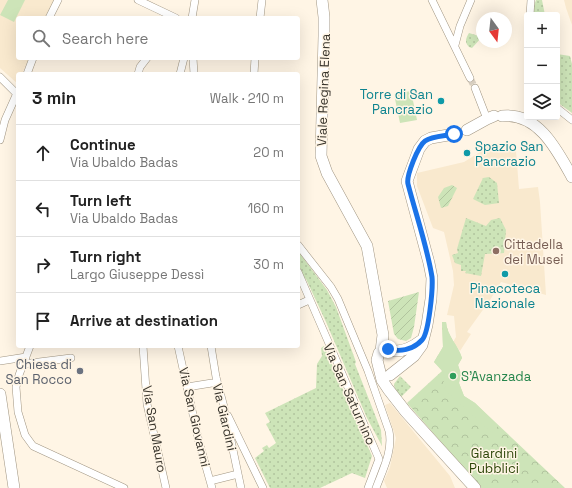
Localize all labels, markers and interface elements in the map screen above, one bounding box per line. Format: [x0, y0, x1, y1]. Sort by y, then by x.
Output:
north arrow [476, 12, 512, 48]
map controls [524, 12, 560, 120]
button: + [524, 12, 560, 48]
search box [16, 16, 300, 60]
icon: search [30, 27, 52, 49]
text: Search here [62, 29, 148, 48]
street label: Viale Regina Elena [313, 33, 334, 147]
button: − [524, 48, 560, 84]
button: layers [524, 84, 560, 120]
place label: Torre di San Pancrazio [360, 86, 433, 118]
text: 3 min [32, 87, 76, 109]
text: Walk · 210 m [210, 90, 284, 107]
marker: Torre di San Pancrazio [436, 96, 446, 106]
route start [445, 125, 463, 143]
text: Continue [70, 135, 136, 154]
place label: Spazio San Pancrazio [475, 138, 544, 170]
icon: ahead [32, 142, 54, 164]
text: 20 m [253, 144, 284, 161]
marker: Spazio San Pancrazio [462, 148, 472, 158]
text: Via Ubaldo Badas [70, 154, 178, 171]
text: Turn left [70, 191, 132, 210]
icon: left [32, 198, 54, 220]
text: 160 m [248, 200, 284, 217]
text: Via Ubaldo Badas [70, 210, 178, 227]
place label: Cittadella dei Musei [504, 236, 564, 268]
marker: Cittadella dei Musei [491, 246, 501, 256]
text: Turn right [70, 247, 141, 266]
icon: right [32, 254, 54, 276]
text: 30 m [253, 256, 284, 273]
text: Largo Giuseppe Dessì [70, 266, 204, 283]
marker: Pinacoteca Nazionale [500, 269, 510, 279]
place label: Pinacoteca Nazionale [470, 280, 541, 312]
icon: arrive [32, 310, 54, 332]
text: Arrive at destination [70, 311, 218, 330]
route end [379, 340, 397, 358]
street label: Via San Saturnino [319, 341, 380, 448]
place label: Chiesa di San Rocco [5, 356, 72, 388]
marker: Chiesa di San Rocco [75, 366, 85, 376]
street label: Via San Giovanni [175, 366, 214, 469]
place label: S'Avanzada [461, 368, 532, 385]
marker: S'Avanzada [448, 371, 458, 381]
street label: Via Giardini [209, 382, 241, 452]
street label: Via San Mauro [138, 384, 171, 474]
park label: Giardini Pubblici [469, 445, 519, 477]

